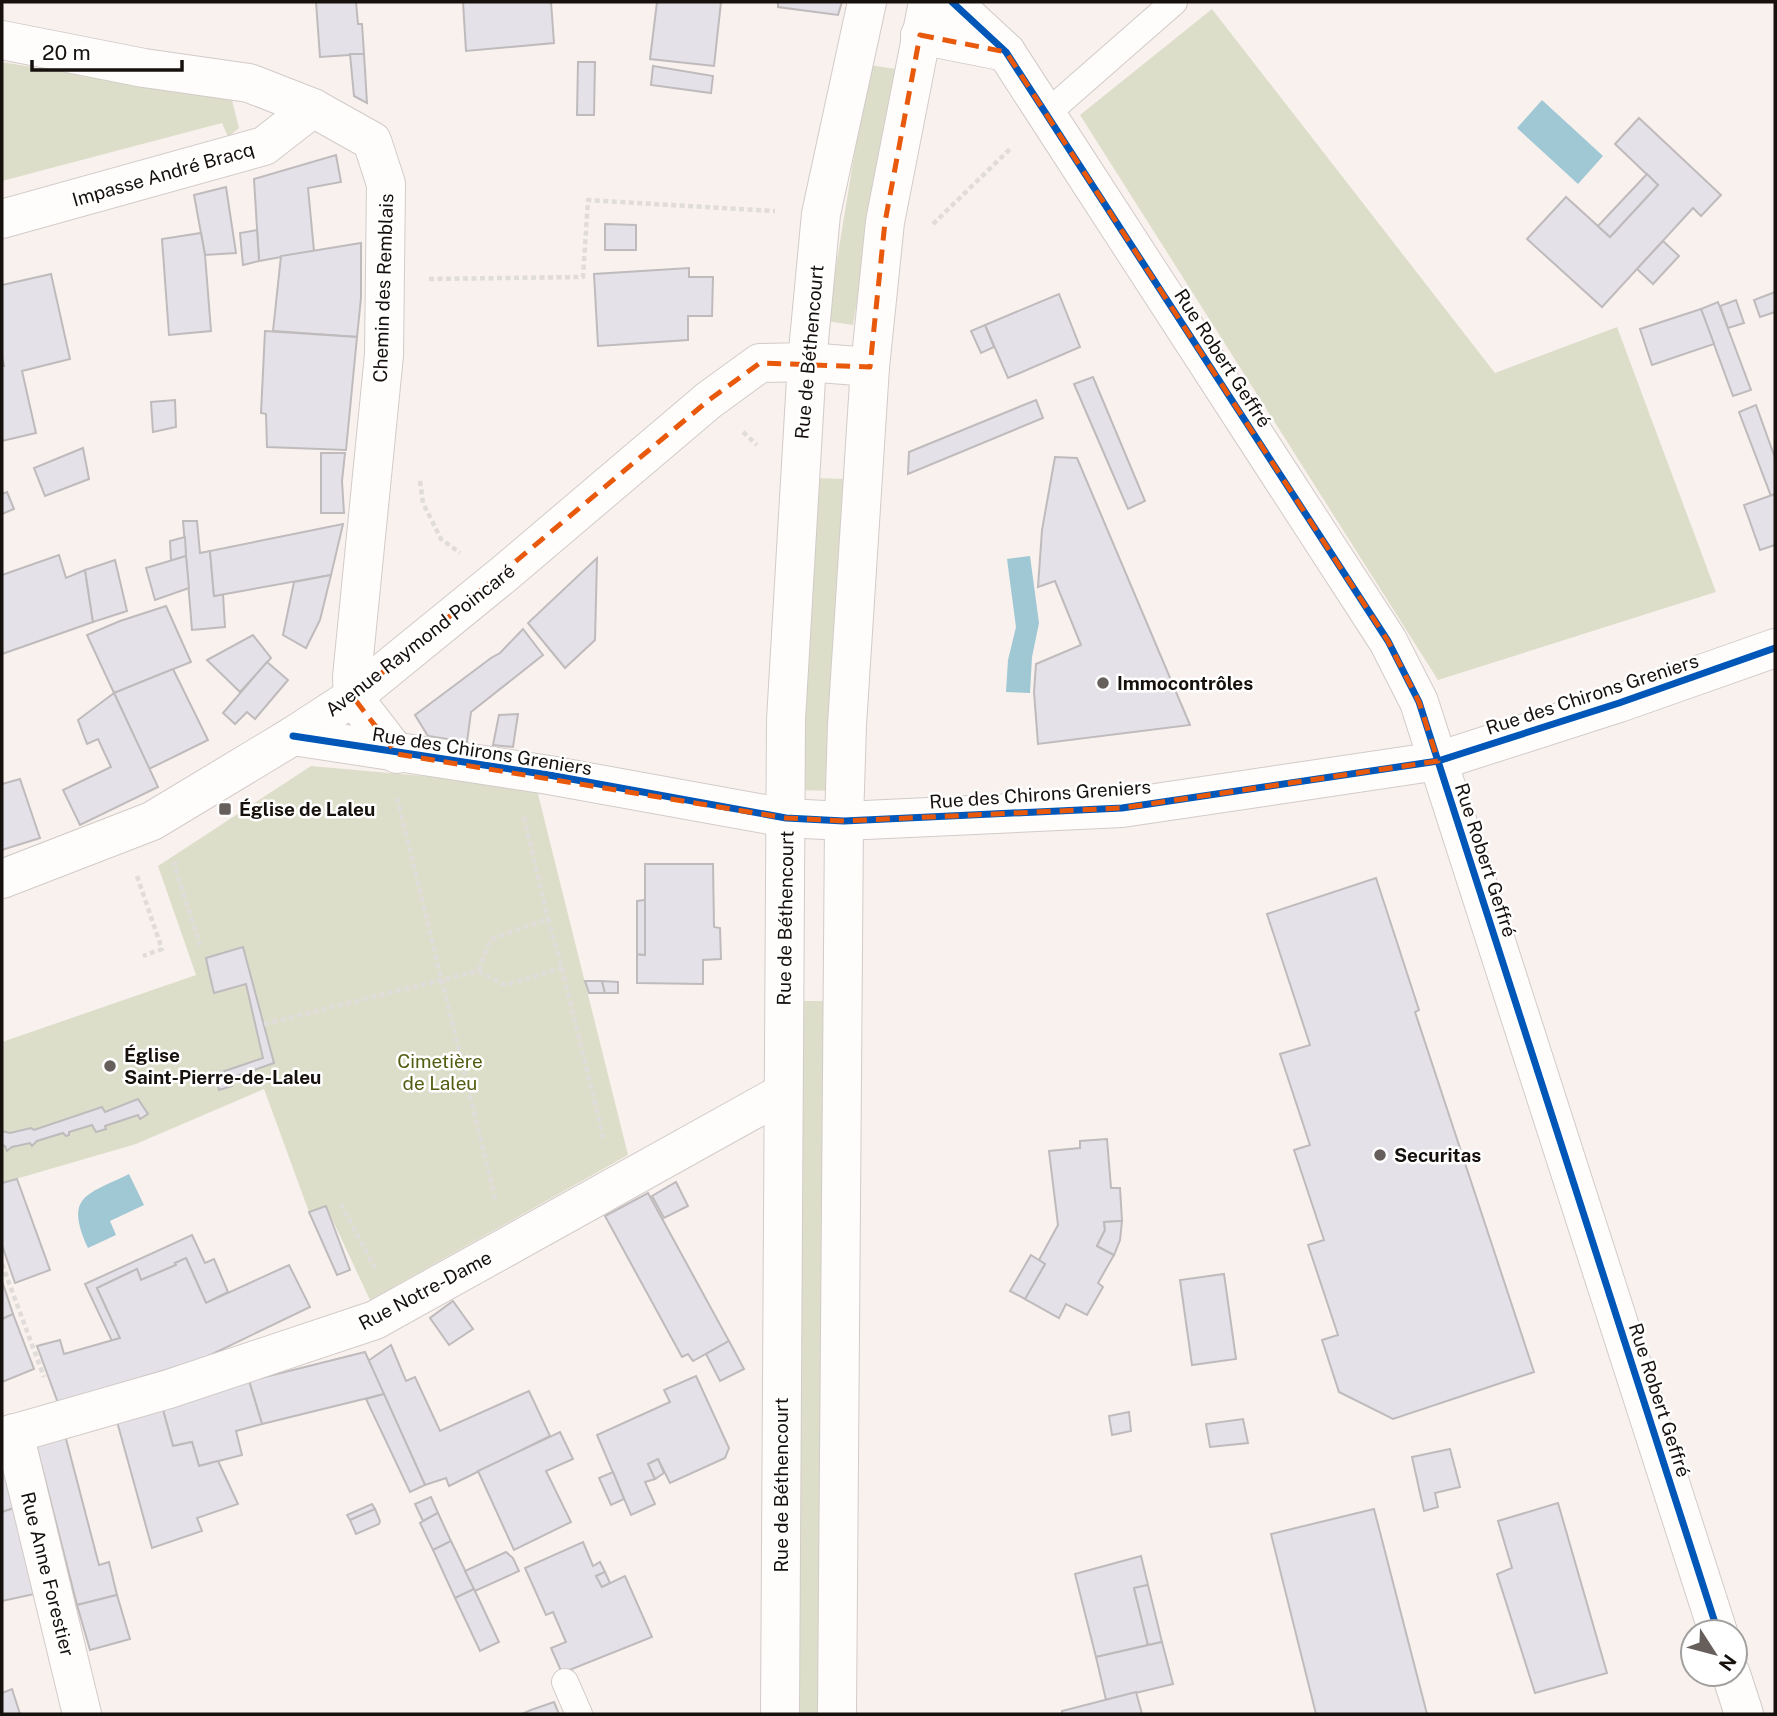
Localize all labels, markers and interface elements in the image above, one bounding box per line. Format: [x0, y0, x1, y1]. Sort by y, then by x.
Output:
scale bar [32, 28, 182, 72]
text: 20 m [42, 40, 91, 65]
street label: Impasse André Bracq [70, 137, 256, 211]
street label: Chemin des Remblais [369, 193, 397, 383]
street label: Rue de Béthencourt [790, 264, 828, 440]
street label: Rue Robert Geffré [1170, 285, 1276, 431]
street label: Avenue Raymond Poincaré [321, 559, 519, 721]
street label: Rue des Chirons Greniers [1483, 649, 1701, 739]
place label: Immocontrôles [1117, 672, 1253, 694]
marker: Immocontrôles [1095, 675, 1111, 691]
street label: Rue des Chirons Greniers [371, 723, 593, 779]
street label: Rue des Chirons Greniers [928, 775, 1152, 813]
street label: Rue Robert Geffré [1451, 780, 1521, 940]
place label: Église de Laleu [239, 798, 375, 820]
marker: Église de Laleu [217, 801, 233, 817]
street label: Rue de Béthencourt [772, 830, 798, 1006]
place label: Église Saint-Pierre-de-Laleu [124, 1044, 321, 1088]
park label: Cimetière de Laleu [397, 1050, 483, 1094]
marker: Église Saint-Pierre-de-Laleu [102, 1058, 118, 1074]
place label: Securitas [1394, 1144, 1481, 1166]
marker: Securitas [1372, 1147, 1388, 1163]
street label: Rue Notre-Dame [355, 1246, 495, 1334]
street label: Rue Robert Geffré [1625, 1320, 1695, 1480]
street label: Rue de Béthencourt [770, 1397, 792, 1573]
street label: Rue Anne Forestier [17, 1489, 79, 1659]
north arrow [1679, 1618, 1749, 1688]
text: N [1714, 1651, 1741, 1675]

